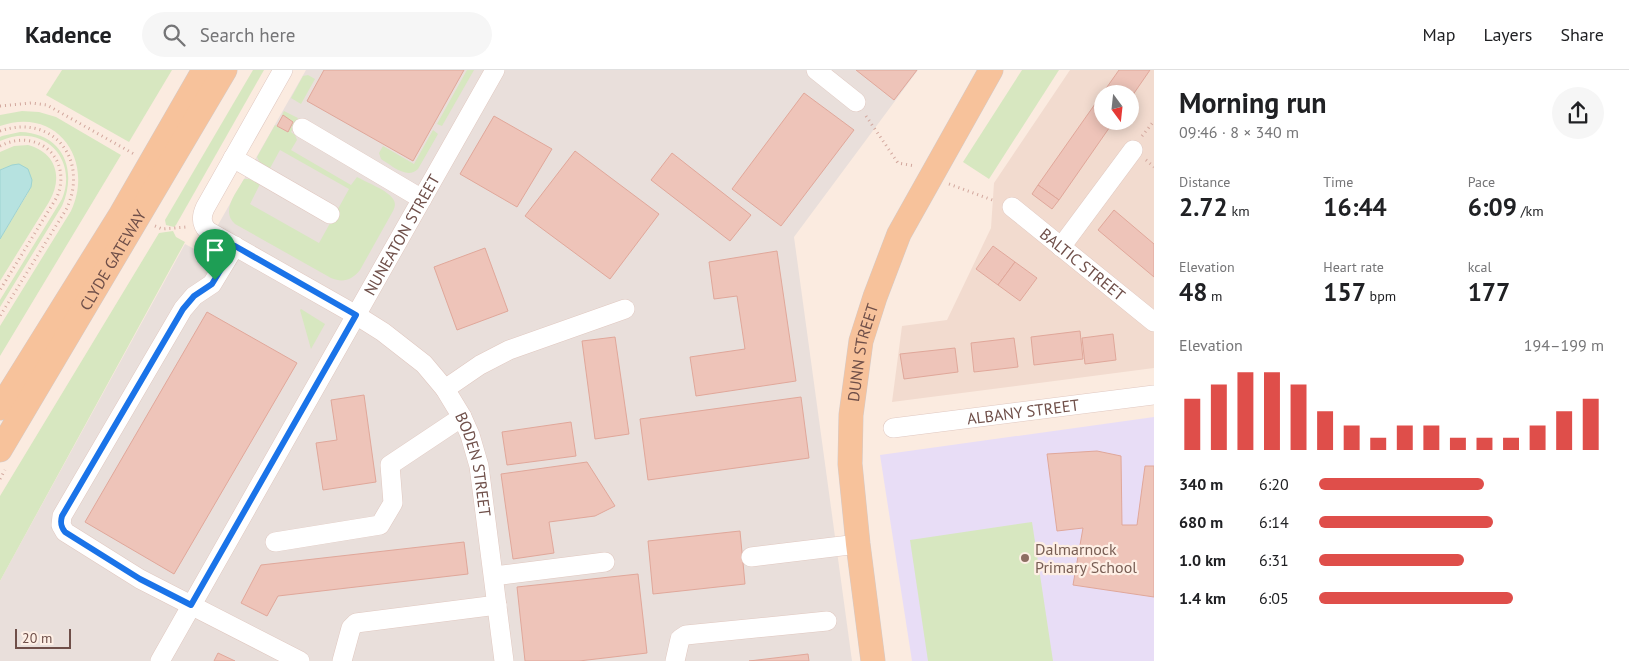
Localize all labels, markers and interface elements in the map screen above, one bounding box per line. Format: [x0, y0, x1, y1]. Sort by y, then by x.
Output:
search box [142, 12, 492, 57]
text: Kadence [25, 19, 112, 50]
icon: search [160, 21, 188, 49]
text: Search here [200, 23, 296, 47]
text: Map [1423, 23, 1455, 46]
text: Layers [1483, 23, 1532, 46]
text: Share [1560, 23, 1604, 46]
text: Morning run [1179, 84, 1327, 121]
north arrow [1094, 85, 1139, 130]
map controls [1094, 85, 1139, 130]
button: share [1552, 87, 1604, 139]
text: 09:46 · 8 × 340 m [1179, 122, 1299, 142]
street label: NUNEATON STREET [359, 171, 444, 299]
text: Distance [1179, 173, 1230, 191]
text: Time [1323, 173, 1353, 191]
text: Pace [1468, 173, 1495, 191]
text: 2.72 [1179, 191, 1228, 223]
text: 16:44 [1323, 191, 1387, 223]
text: 6:09 [1468, 191, 1517, 223]
text: km [1228, 202, 1250, 220]
text: /km [1517, 202, 1544, 220]
street label: CLYDE GATEWAY [75, 206, 150, 314]
street label: BALTIC STREET [1036, 224, 1130, 305]
pin [194, 229, 236, 280]
icon: arrive [201, 236, 229, 264]
text: Elevation [1179, 258, 1235, 276]
text: Heart rate [1323, 258, 1384, 276]
text: kcal [1468, 258, 1492, 276]
text: 48 [1179, 276, 1207, 308]
text: 157 [1323, 276, 1366, 308]
text: 177 [1468, 276, 1510, 308]
text: m [1207, 287, 1222, 305]
text: bpm [1366, 287, 1396, 305]
street label: DUNN STREET [843, 301, 882, 403]
text: Elevation [1179, 335, 1243, 355]
text: 194–199 m [1524, 335, 1604, 355]
street label: ALBANY STREET [966, 395, 1080, 429]
street label: BODEN STREET [451, 409, 495, 518]
text: 340 m [1179, 474, 1223, 494]
text: 6:20 [1259, 474, 1289, 494]
text: 680 m [1179, 512, 1223, 532]
text: 6:14 [1259, 512, 1289, 532]
place label: Dalmarnock Primary School [1035, 539, 1137, 577]
text: 1.0 km [1179, 550, 1226, 570]
text: 6:31 [1259, 550, 1289, 570]
marker: Dalmarnock Primary School [1019, 552, 1031, 564]
text: 1.4 km [1179, 588, 1226, 608]
text: 6:05 [1259, 588, 1289, 608]
scale bar [15, 626, 71, 649]
text: 20 m [22, 629, 52, 647]

